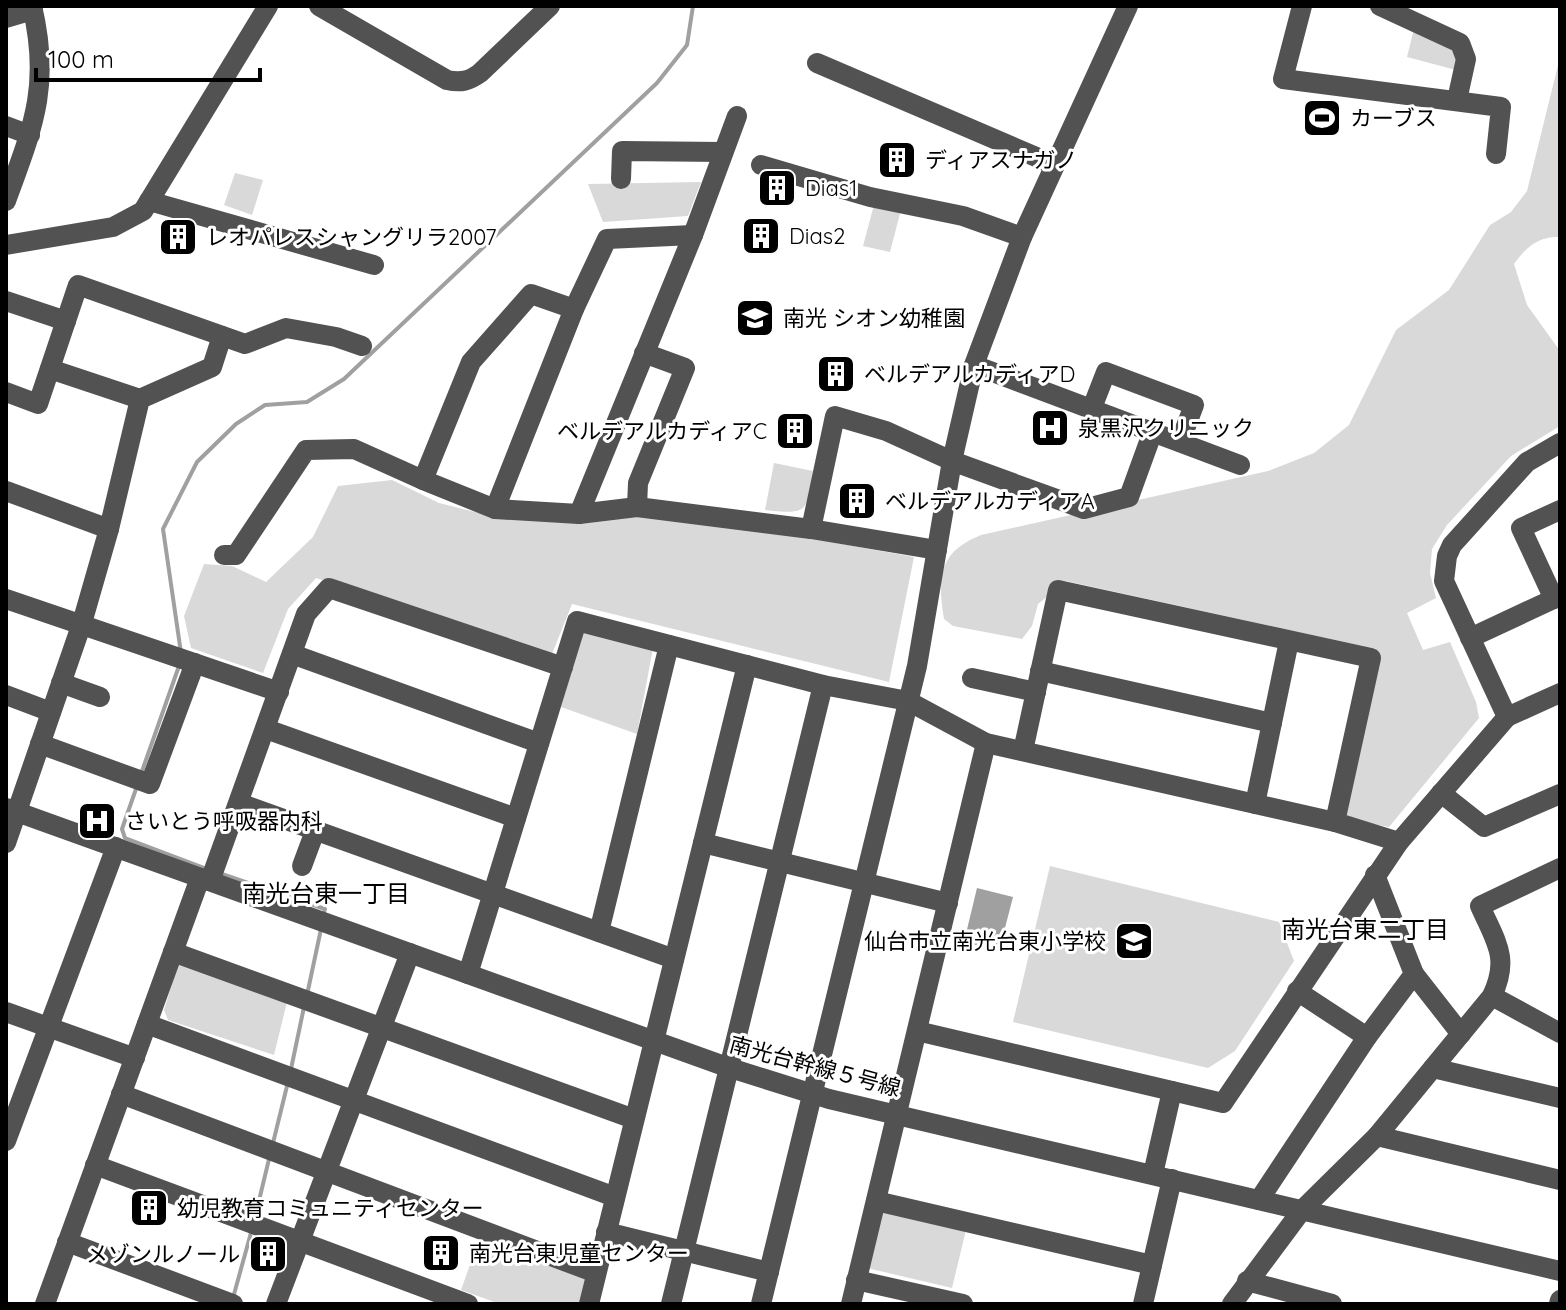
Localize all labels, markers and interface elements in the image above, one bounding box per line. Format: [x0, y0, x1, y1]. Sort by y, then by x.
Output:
scale bar [36, 32, 260, 82]
text: 100 m [48, 44, 114, 74]
sports icon: カーブス [1301, 97, 1343, 139]
place label: カーブス [1350, 104, 1437, 132]
building icon: ディアスナガノ [876, 139, 918, 181]
place label: ディアスナガノ [925, 146, 1077, 174]
building icon: Dias1 [756, 167, 798, 209]
place label: Dias1 [805, 174, 857, 202]
building icon: Dias2 [740, 215, 782, 257]
building icon: レオパレスシャングリラ2007 [157, 216, 199, 258]
place label: Dias2 [789, 222, 845, 250]
place label: レオパレスシャングリラ2007 [206, 223, 496, 251]
school or university icon: 南光 シオン幼稚園 [734, 297, 776, 339]
place label: 南光 シオン幼稚園 [783, 304, 965, 332]
building icon: ベルデアルカディアD [815, 353, 857, 395]
place label: ベルデアルカディアD [864, 360, 1075, 388]
hospital icon: 泉黒沢クリニック [1029, 407, 1071, 449]
building icon: ベルデアルカディアC [774, 410, 816, 452]
place label: 泉黒沢クリニック [1078, 414, 1254, 442]
place label: ベルデアルカディアC [557, 417, 767, 445]
building icon: ベルデアルカディアA [836, 480, 878, 522]
place label: ベルデアルカディアA [885, 487, 1095, 515]
hospital icon: さいとう呼吸器内科 [76, 800, 118, 842]
place label: さいとう呼吸器内科 [125, 807, 323, 835]
district label: 南光台東一丁目 [242, 878, 410, 908]
district label: 南光台東二丁目 [1281, 914, 1449, 944]
school or university icon: 仙台市立南光台東小学校 [1113, 920, 1155, 962]
place label: 仙台市立南光台東小学校 [864, 927, 1106, 955]
street label: 南光台幹線５号線 [726, 1030, 904, 1102]
building icon: 幼児教育コミュニティセンター [128, 1187, 170, 1229]
place label: 幼児教育コミュニティセンター [177, 1194, 484, 1222]
building icon: 南光台東児童センター [420, 1232, 462, 1274]
building icon: メゾンルノール [247, 1233, 289, 1275]
place label: 南光台東児童センター [469, 1239, 689, 1267]
place label: メゾンルノール [86, 1240, 240, 1268]

